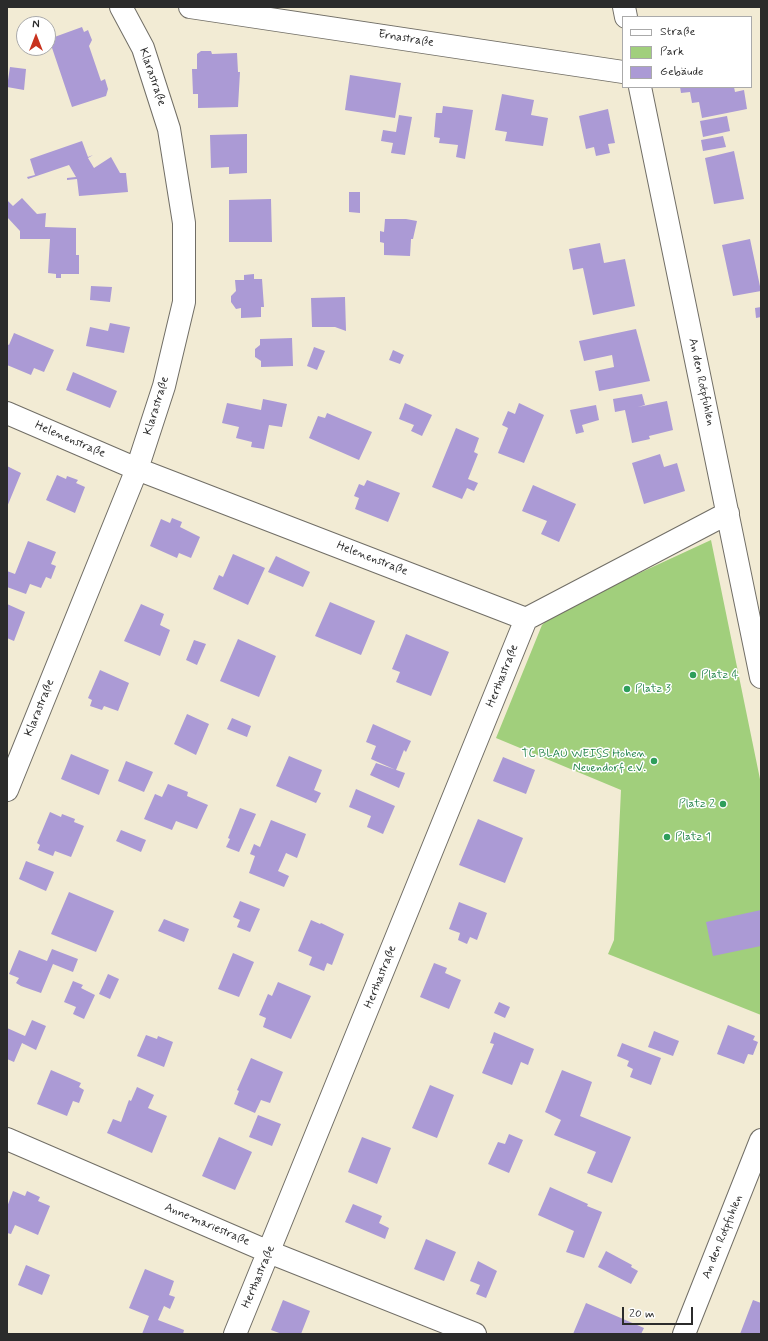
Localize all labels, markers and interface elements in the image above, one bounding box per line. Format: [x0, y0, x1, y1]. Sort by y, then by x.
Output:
north arrow [16, 16, 56, 56]
legend [622, 16, 752, 88]
text: N [32, 18, 40, 32]
text: Straße [660, 24, 695, 40]
street label: Ernastraße [377, 28, 435, 50]
text: Park [660, 44, 684, 60]
street label: Klarastraße [135, 46, 169, 108]
text: Gebäude [660, 64, 703, 80]
street label: An den Rotpfuhlen [685, 337, 717, 427]
street label: Klarastraße [141, 375, 173, 437]
street label: Helenenstraße [33, 419, 107, 461]
street label: Helenenstraße [334, 539, 410, 579]
street label: Herthastraße [484, 642, 522, 710]
place label: Platz 4 [701, 668, 739, 682]
marker: Platz 4 [688, 670, 698, 680]
street label: Klarastraße [22, 677, 58, 739]
place label: Platz 3 [635, 682, 671, 696]
marker: Platz 3 [622, 684, 632, 694]
place label: TC BLAU WEISS Hohen Neuendorf e.V. [521, 747, 646, 775]
marker: TC BLAU WEISS Hohen Neuendorf e.V. [649, 756, 659, 766]
place label: Platz 2 [678, 797, 715, 811]
marker: Platz 2 [718, 799, 728, 809]
place label: Platz 1 [675, 830, 711, 844]
marker: Platz 1 [662, 832, 672, 842]
street label: Herthastraße [362, 943, 400, 1011]
street label: An den Rotpfuhlen [700, 1193, 746, 1281]
street label: Annemariestraße [162, 1201, 252, 1249]
street label: Herthastraße [239, 1243, 279, 1311]
scale bar [624, 1299, 695, 1325]
text: 20 m [629, 1306, 655, 1322]

